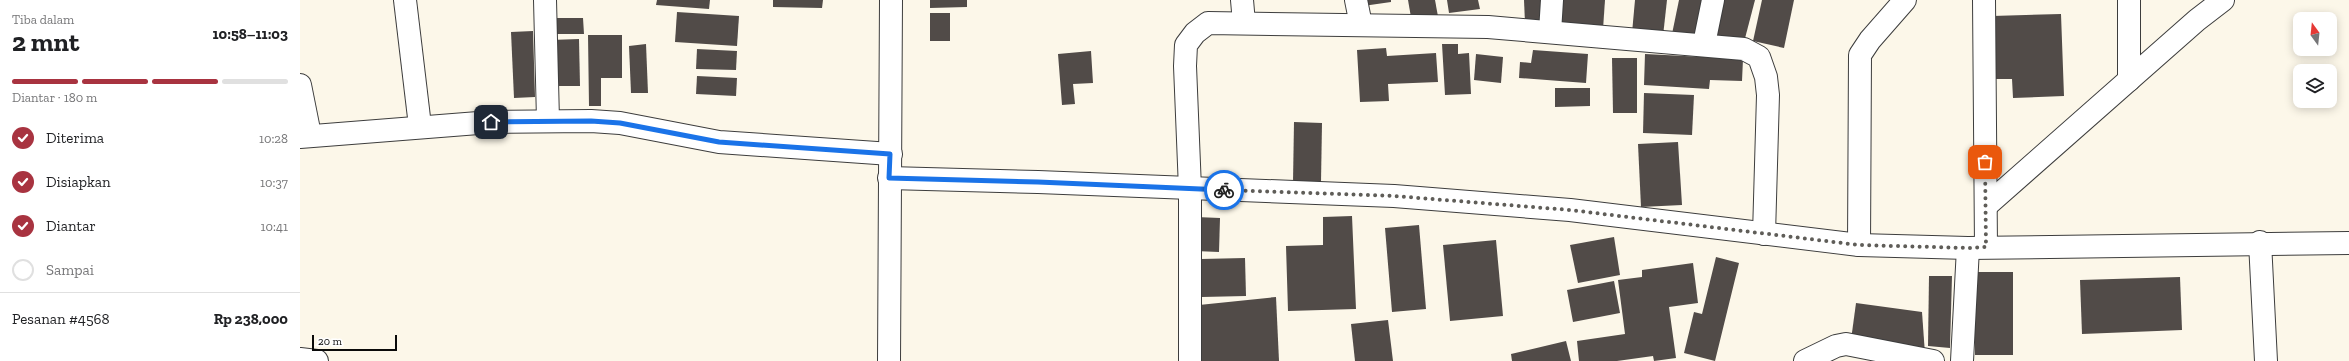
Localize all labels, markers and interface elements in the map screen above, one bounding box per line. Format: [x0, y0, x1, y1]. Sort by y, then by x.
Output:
text: Tiba dalam [12, 12, 74, 27]
north arrow [2293, 12, 2337, 56]
map controls [2293, 12, 2337, 108]
text: 10:58–11:03 [213, 25, 288, 43]
text: 2 mnt [12, 26, 79, 58]
button: layers [2293, 64, 2337, 108]
text: Diantar · 180 m [12, 90, 97, 105]
pin [474, 105, 508, 139]
icon: home [480, 111, 502, 133]
icon: check [12, 127, 34, 149]
text: Diterima [46, 129, 104, 147]
text: 10:28 [259, 131, 288, 146]
pin [1968, 145, 2002, 179]
icon: bag [1974, 151, 1996, 173]
courier [1204, 170, 1244, 210]
icon: check [12, 171, 34, 193]
text: Disiapkan [46, 173, 111, 191]
text: 10:37 [260, 175, 288, 190]
icon: bike [1213, 179, 1235, 201]
icon: check [12, 215, 34, 237]
text: Diantar [46, 217, 96, 235]
text: 10:41 [261, 219, 288, 234]
text: Sampai [46, 261, 94, 279]
text: Pesanan #4568 [12, 310, 110, 328]
text: Rp 238,000 [214, 310, 288, 328]
scale bar [312, 333, 397, 352]
text: 20 m [318, 335, 342, 348]

